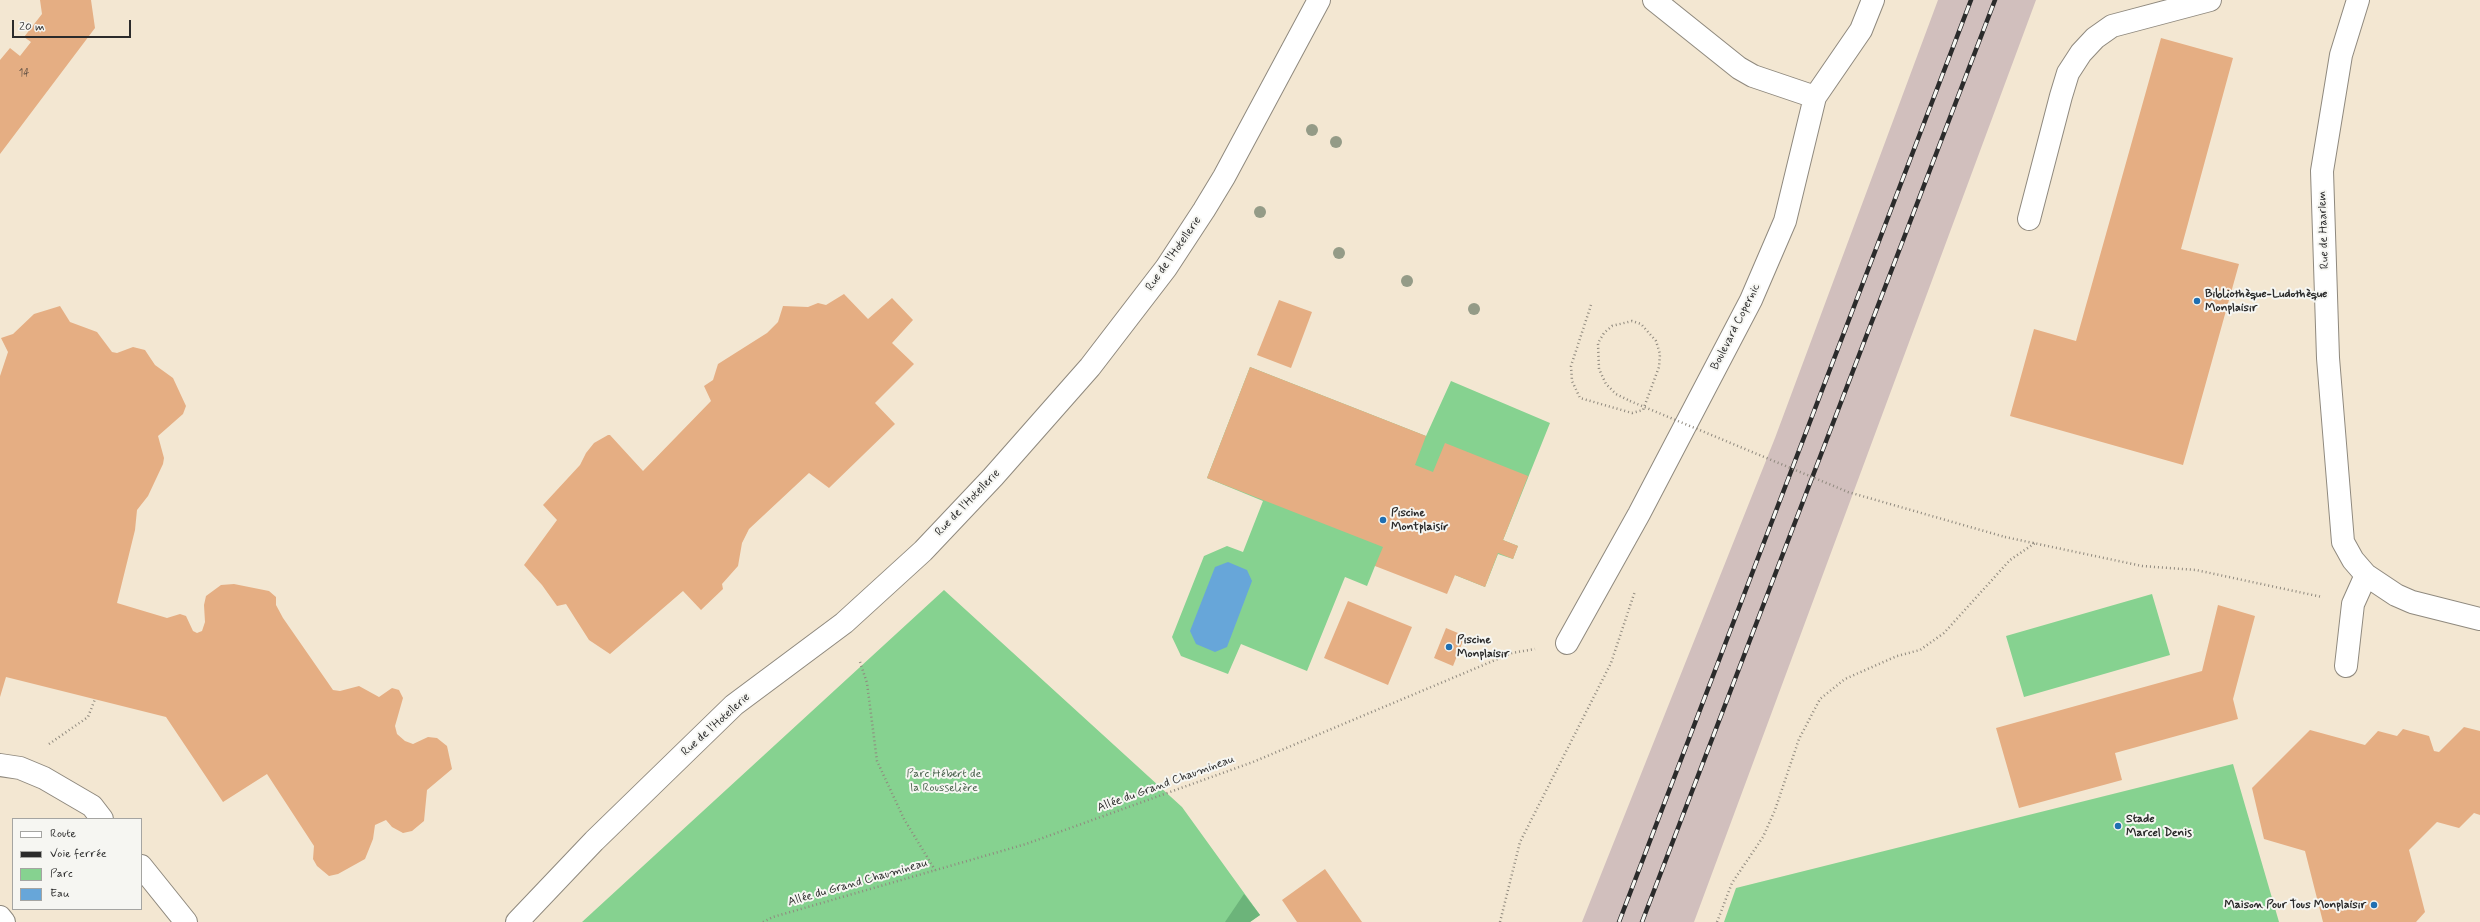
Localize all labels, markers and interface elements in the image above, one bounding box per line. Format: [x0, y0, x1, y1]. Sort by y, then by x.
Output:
scale bar [14, 12, 133, 38]
text: 20 m [19, 19, 45, 35]
house number: 14 [19, 68, 29, 80]
street label: Rue de Haarlem [2315, 191, 2333, 269]
street label: Rue de l'Hotellerie [1143, 214, 1205, 294]
street label: Boulevard Copernic [1708, 281, 1764, 373]
place label: Bibliothèque-Ludothèque Monplaisir [2205, 287, 2327, 315]
marker: Bibliothèque-Ludothèque Monplaisir [2192, 296, 2202, 306]
street label: Rue de l'Hotellerie [932, 467, 1004, 539]
place label: Piscine Montplaisir [1391, 506, 1448, 534]
marker: Piscine Montplaisir [1378, 515, 1388, 525]
place label: Piscine Monplaisir [1457, 633, 1509, 661]
marker: Piscine Monplaisir [1444, 642, 1454, 652]
street label: Rue de l'Hotellerie [679, 690, 753, 760]
street label: Allée du Grand Chaumineau [1095, 752, 1237, 816]
park label: Parc Hébert de la Rousselière [907, 767, 981, 795]
place label: Stade Marcel Denis [2126, 812, 2192, 840]
legend [12, 818, 142, 910]
marker: Stade Marcel Denis [2113, 821, 2123, 831]
text: Route [50, 826, 76, 842]
text: Voie ferrée [50, 846, 107, 862]
street label: Allée du Grand Chaumineau [786, 856, 930, 910]
text: Parc [50, 866, 73, 882]
text: Eau [50, 886, 69, 902]
place label: Maison Pour Tous Monplaisir [2224, 898, 2366, 912]
marker: Maison Pour Tous Monplaisir [2369, 900, 2379, 910]

